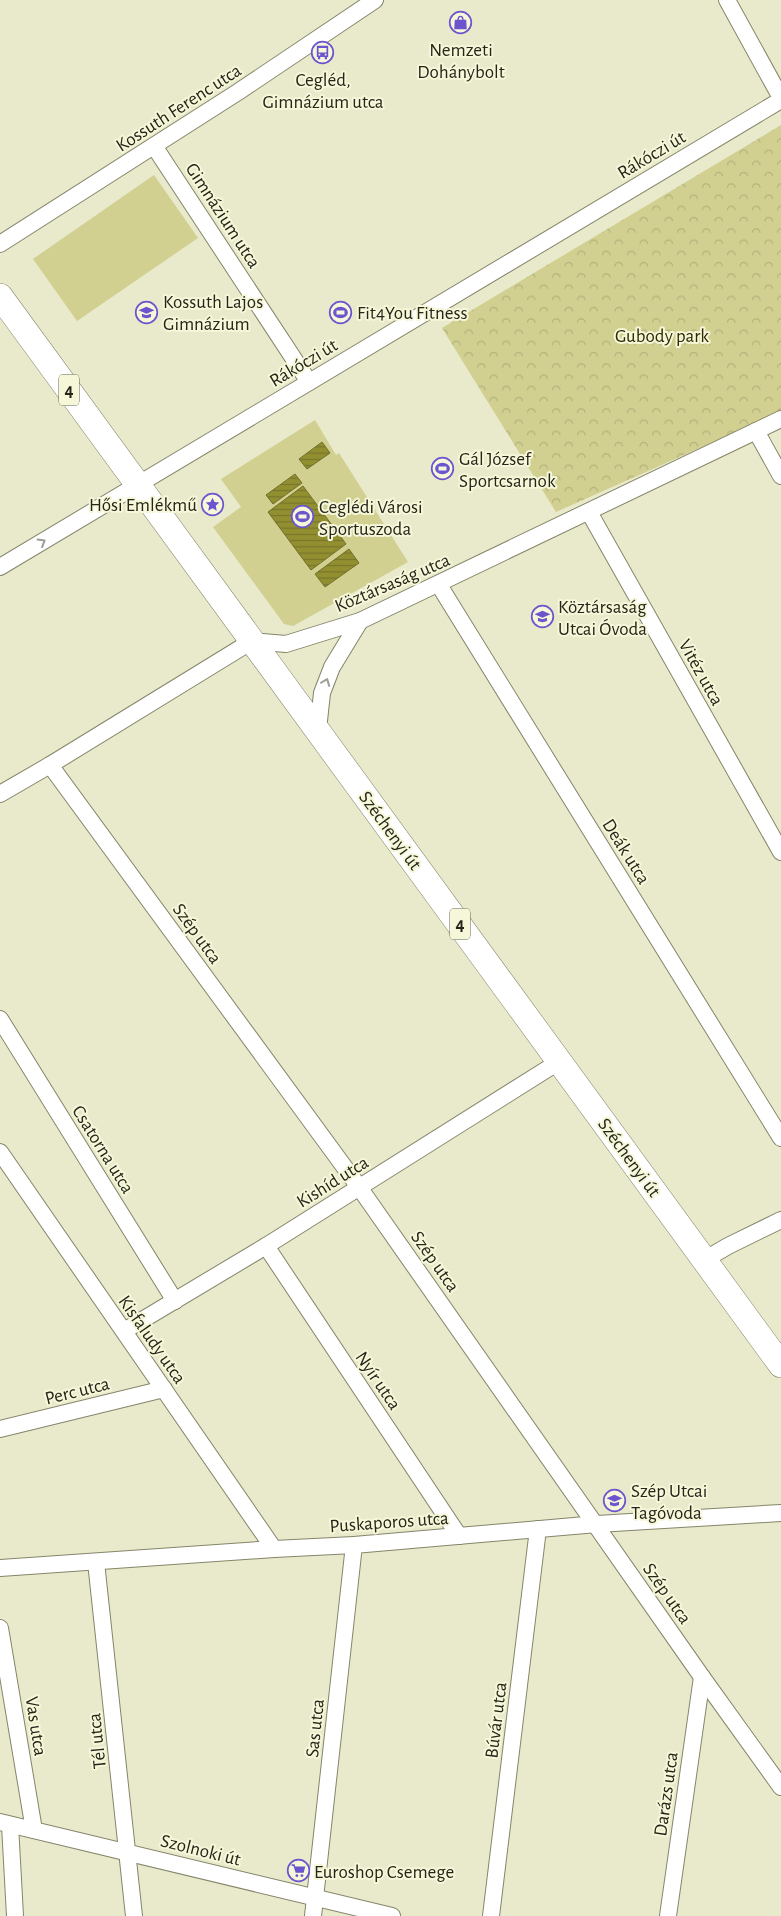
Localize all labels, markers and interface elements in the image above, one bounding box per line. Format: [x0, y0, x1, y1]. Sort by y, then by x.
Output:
shop icon: Nemzeti Dohánybolt [449, 11, 473, 35]
bus stop icon: Cegléd, Gimnázium utca [311, 41, 335, 65]
place label: Nemzeti Dohánybolt [417, 41, 505, 82]
street label: Kossuth Ferenc utca [113, 61, 245, 156]
place label: Cegléd, Gimnázium utca [262, 71, 384, 112]
street label: Rákóczi út [615, 128, 689, 183]
street label: Gimnázium utca [182, 160, 264, 272]
place label: Kossuth Lajos Gimnázium [163, 293, 263, 334]
school or university icon: Kossuth Lajos Gimnázium [135, 300, 159, 324]
sports icon: Fit4You Fitness [329, 300, 353, 324]
place label: Fit4You Fitness [357, 304, 468, 323]
park label: Gubody park [615, 327, 709, 346]
street label: Rákóczi út [267, 336, 341, 391]
road number: 4 [59, 374, 79, 406]
place label: Gál József Sportcsarnok [459, 450, 556, 491]
sports icon: Gál József Sportcsarnok [431, 457, 455, 481]
place icon: Hősi Emlékmű [201, 492, 225, 516]
place label: Hősi Emlékmű [89, 496, 197, 515]
place label: Ceglédi Városi Sportuszoda [319, 498, 423, 539]
sports icon: Ceglédi Városi Sportuszoda [291, 505, 315, 529]
one-way arrow [36, 538, 45, 548]
street label: Köztársaság utca [332, 551, 453, 616]
place label: Köztársaság Utcai Óvoda [558, 598, 647, 639]
school or university icon: Köztársaság Utcai Óvoda [530, 605, 554, 629]
street label: Vitéz utca [675, 637, 727, 709]
one-way arrow [320, 679, 330, 687]
street label: Széchenyi út [355, 788, 425, 874]
street label: Deák utca [598, 816, 653, 888]
street label: Szép utca [169, 900, 225, 968]
road number: 4 [450, 909, 470, 940]
street label: Csatorna utca [68, 1102, 137, 1197]
street label: Széchenyi út [594, 1115, 664, 1201]
street label: Kishíd utca [293, 1153, 372, 1212]
street label: Szép utca [407, 1228, 463, 1296]
street label: Kisfaludy utca [114, 1292, 189, 1388]
street label: Nyír utca [351, 1348, 404, 1414]
street label: Perc utca [43, 1374, 112, 1409]
place label: Szép Utcai Tagóvoda [631, 1482, 707, 1523]
school or university icon: Szép Utcai Tagóvoda [603, 1489, 627, 1513]
street label: Puskaporos utca [329, 1509, 449, 1536]
street label: Szép utca [639, 1560, 695, 1628]
street label: Búvár utca [482, 1681, 511, 1759]
street label: Vas utca [21, 1695, 50, 1758]
street label: Sas utca [303, 1698, 328, 1758]
street label: Tél utca [85, 1712, 110, 1770]
street label: Darázs utca [651, 1751, 682, 1838]
street label: Szolnoki út [159, 1831, 243, 1870]
supermarket icon: Euroshop Csemege [286, 1859, 310, 1883]
place label: Euroshop Csemege [314, 1863, 454, 1882]

